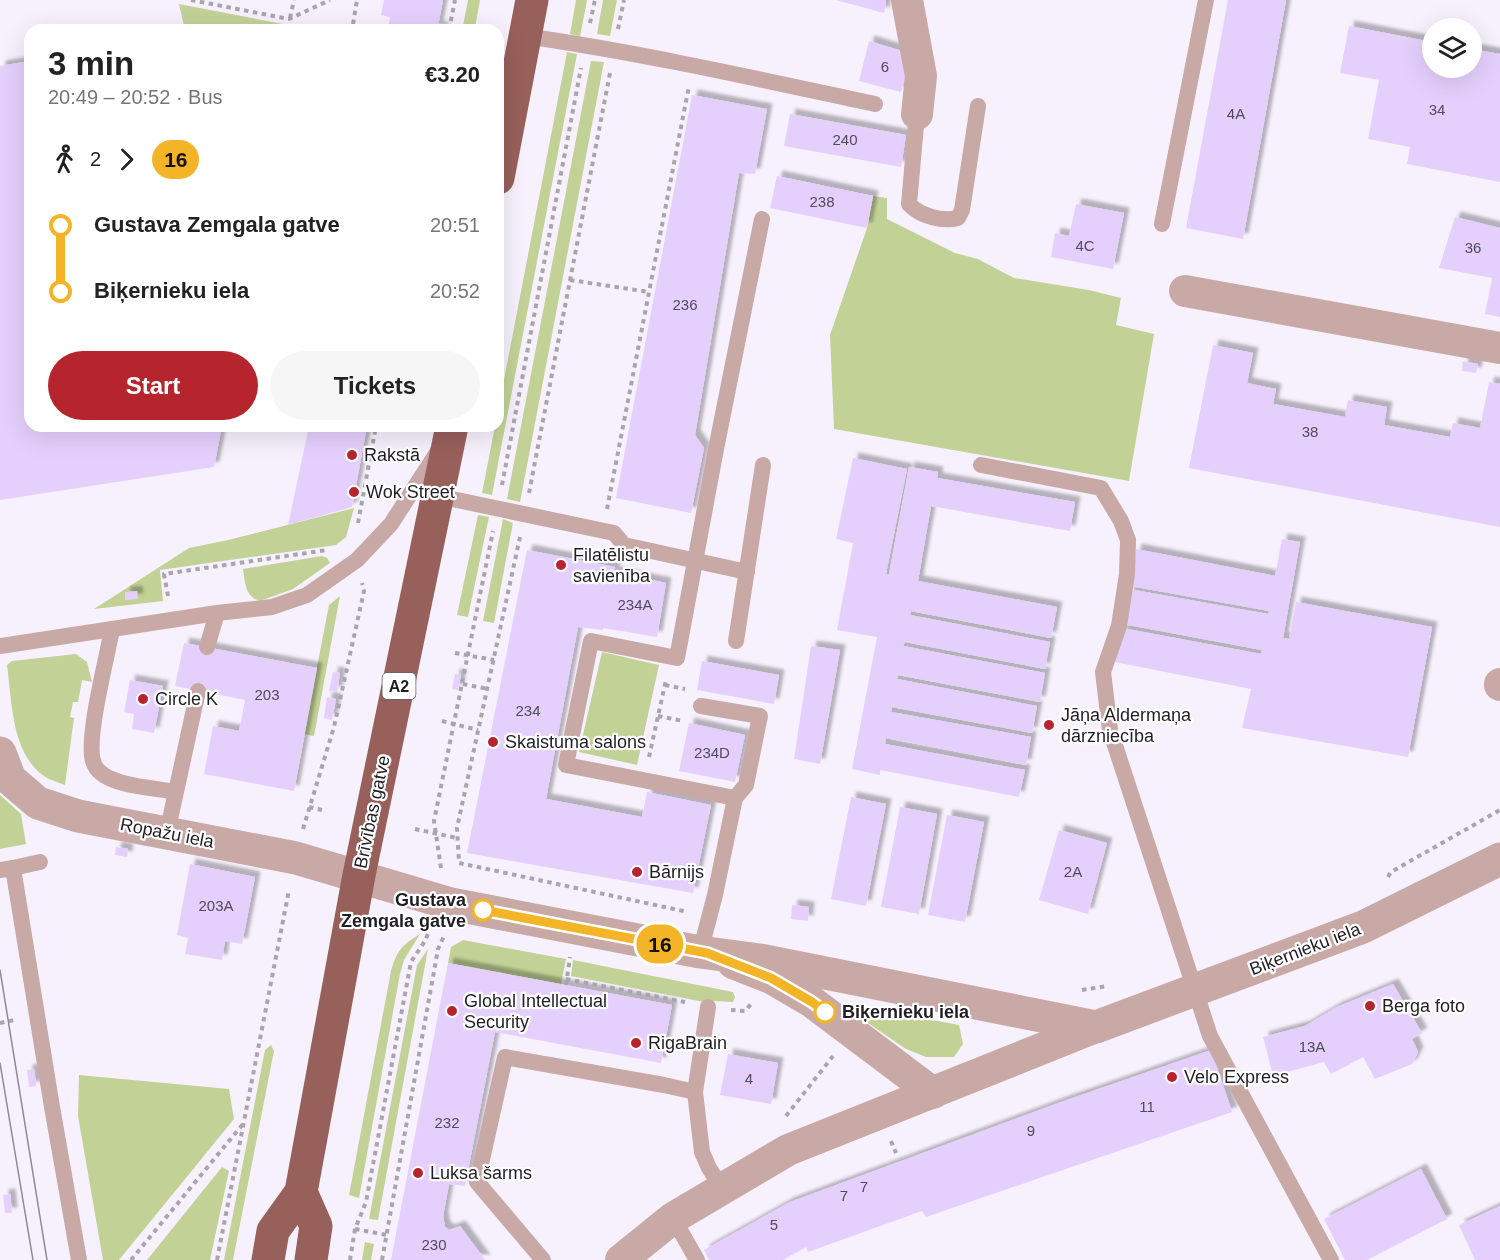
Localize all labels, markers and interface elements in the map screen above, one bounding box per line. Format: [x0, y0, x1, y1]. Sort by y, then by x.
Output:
map controls [1422, 18, 1482, 78]
button: layers [1422, 18, 1482, 78]
text: 3 min [48, 45, 134, 82]
house number: 6 [881, 58, 889, 75]
text: €3.20 [425, 62, 480, 87]
text: 20:49 – 20:52 · Bus [48, 86, 223, 108]
house number: 34 [1429, 101, 1445, 118]
house number: 4A [1227, 105, 1245, 122]
house number: 240 [832, 131, 858, 148]
icon: walk [48, 143, 81, 176]
icon: forward [110, 143, 143, 176]
text: 2 [90, 148, 101, 170]
text: 16 [164, 148, 187, 171]
house number: 238 [809, 193, 835, 210]
text: Gustava Zemgala gatve [94, 212, 340, 237]
text: 20:51 [430, 214, 480, 236]
house number: 4C [1075, 237, 1095, 254]
house number: 36 [1465, 239, 1481, 256]
text: Biķernieku iela [94, 278, 249, 303]
text: 20:52 [430, 280, 480, 302]
house number: 236 [672, 296, 698, 313]
button: Start [48, 351, 258, 420]
button: Tickets [270, 351, 480, 420]
house number: 38 [1302, 423, 1318, 440]
place label: Rakstā [364, 445, 421, 465]
marker: Rakstā [345, 448, 359, 462]
place label: Wok Street [366, 482, 455, 502]
marker: Wok Street [347, 485, 361, 499]
place label: Filatēlistu savienība [573, 545, 651, 586]
marker: Filatēlistu savienība [554, 558, 568, 572]
house number: 234A [617, 596, 653, 613]
road number: A2 [382, 673, 416, 699]
house number: 203 [254, 686, 280, 703]
place label: Circle K [155, 689, 218, 709]
marker: Circle K [136, 692, 150, 706]
house number: 234 [515, 702, 541, 719]
place label: Jāņa Aldermaņa dārzniecība [1061, 705, 1192, 746]
marker: Jāņa Aldermaņa dārzniecība [1042, 718, 1056, 732]
place label: Skaistuma salons [505, 732, 646, 752]
marker: Skaistuma salons [486, 735, 500, 749]
house number: 234D [694, 744, 730, 761]
street label: Brīvības gatve [350, 754, 394, 870]
street label: Ropažu iela [118, 814, 217, 852]
place label: Bārnijs [649, 862, 704, 882]
house number: 2A [1064, 863, 1082, 880]
marker: Bārnijs [630, 865, 644, 879]
place label: Gustava Zemgala gatve [341, 890, 467, 931]
house number: 203A [198, 897, 234, 914]
marker: Gustava Zemgala gatve [472, 899, 494, 921]
street label: Biķernieku iela [1247, 918, 1364, 979]
line badge: 16 [633, 924, 687, 964]
text: 16 [648, 933, 672, 956]
place label: Global Intellectual Security [464, 991, 607, 1032]
place label: Berga foto [1382, 996, 1465, 1016]
marker: Berga foto [1363, 999, 1377, 1013]
marker: Biķernieku iela [814, 1001, 836, 1023]
place label: Biķernieku iela [842, 1002, 970, 1022]
marker: Global Intellectual Security [445, 1004, 459, 1018]
place label: RigaBrain [648, 1033, 727, 1053]
marker: RigaBrain [629, 1036, 643, 1050]
house number: 13A [1299, 1038, 1325, 1055]
place label: Velo Express [1184, 1067, 1289, 1087]
house number: 4 [745, 1070, 753, 1087]
marker: Velo Express [1165, 1070, 1179, 1084]
house number: 11 [1139, 1098, 1155, 1115]
house number: 232 [434, 1114, 460, 1131]
house number: 9 [1027, 1122, 1035, 1139]
place label: Luksa šarms [430, 1163, 532, 1183]
marker: Luksa šarms [411, 1166, 425, 1180]
house number: 7 [860, 1178, 868, 1195]
house number: 7 [840, 1187, 848, 1204]
house number: 5 [770, 1216, 778, 1233]
house number: 230 [421, 1236, 447, 1253]

